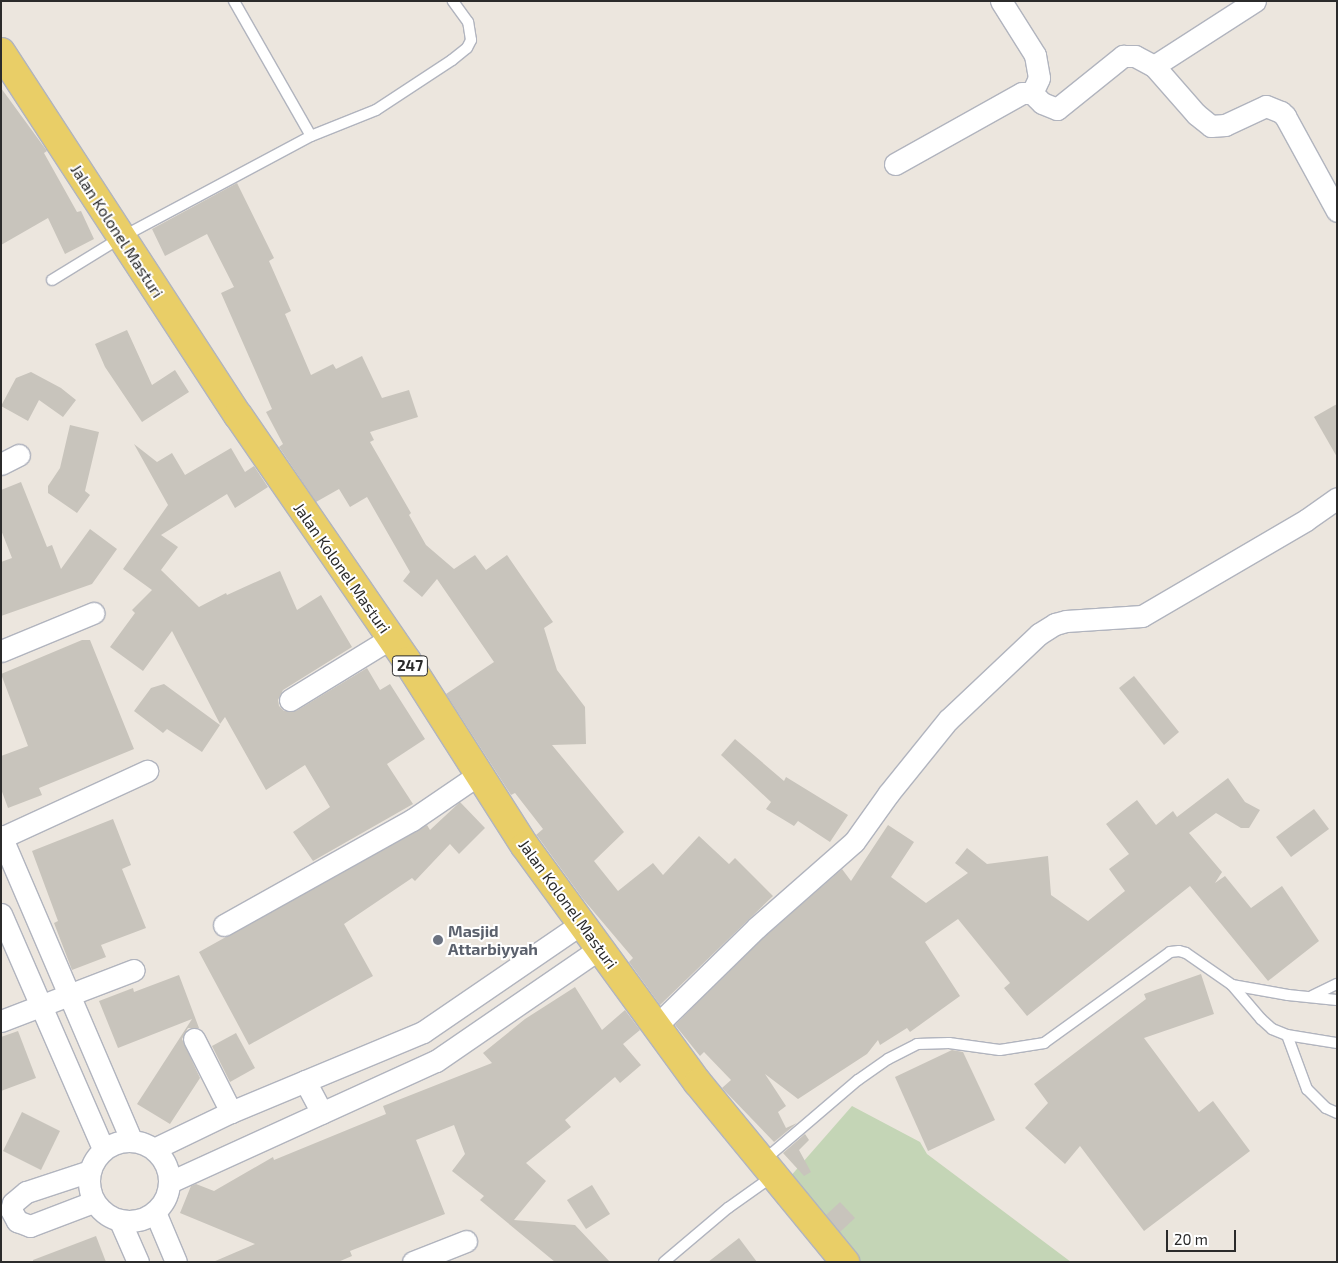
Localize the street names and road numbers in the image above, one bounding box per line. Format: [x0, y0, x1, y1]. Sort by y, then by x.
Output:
street label: Jalan Kolonel Masturi [67, 161, 167, 301]
street label: Jalan Kolonel Masturi [290, 499, 394, 637]
road number: 247 [391, 654, 429, 678]
street label: Jalan Kolonel Masturi [515, 835, 621, 973]

